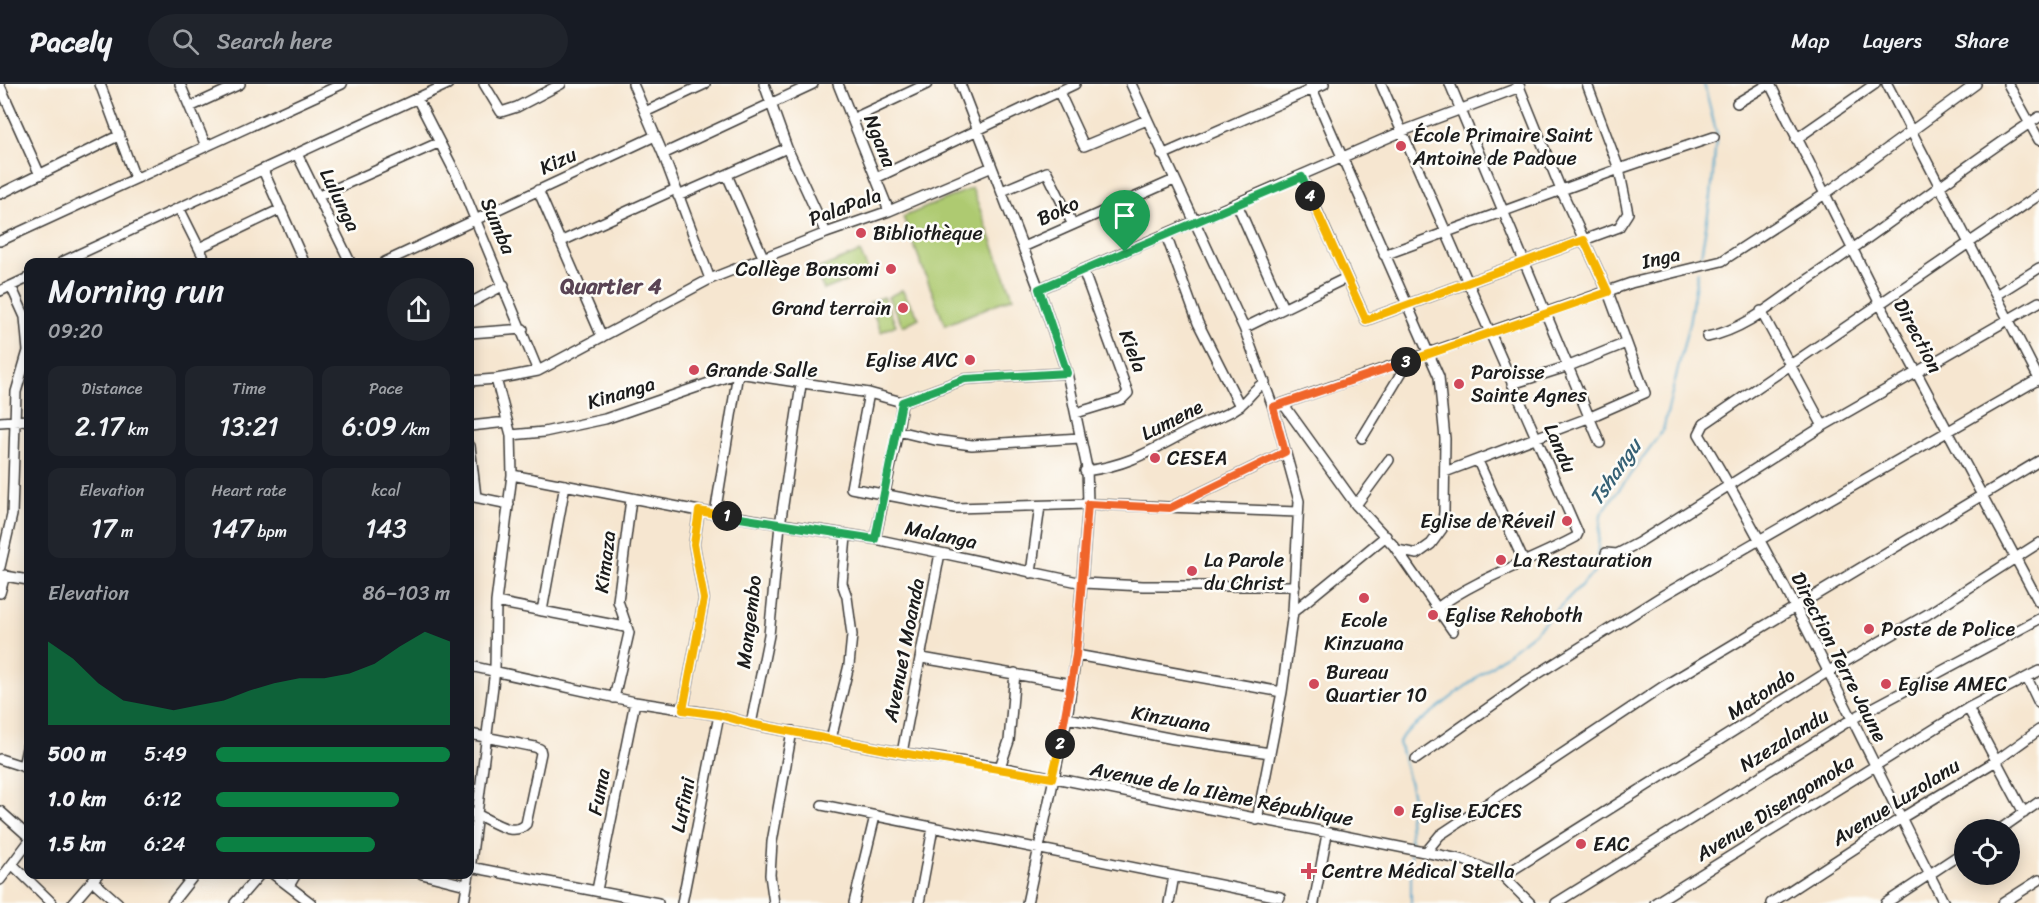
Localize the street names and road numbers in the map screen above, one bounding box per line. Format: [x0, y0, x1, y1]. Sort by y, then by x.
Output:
street label: Ngana [854, 109, 907, 174]
street label: Kizu [533, 137, 583, 185]
street label: Lulunga [310, 162, 370, 238]
street label: PalaPala [804, 178, 886, 236]
street label: Boko [1031, 186, 1085, 236]
street label: Sumba [470, 192, 526, 261]
street label: Inga [1637, 237, 1684, 280]
street label: Direction [1884, 292, 1952, 380]
street label: Kiela [1109, 324, 1157, 378]
street label: Kinanga [583, 366, 659, 420]
street label: Lumene [1135, 389, 1210, 451]
street label: Landu [1534, 417, 1587, 479]
street label: Malanga [902, 510, 980, 560]
street label: Kimaza [584, 529, 626, 595]
street label: Direction Terre Jaune [1781, 566, 1897, 749]
street label: Mangembo [726, 573, 772, 671]
street label: Avenue1 Moanda [873, 575, 935, 726]
street label: Matondo [1719, 658, 1803, 730]
street label: Kinzuana [1129, 695, 1213, 743]
street label: Nzezalandu [1732, 698, 1836, 782]
street label: Avenue Disengomoka [1688, 744, 1862, 872]
street label: Avenue Luzolanu [1824, 748, 1967, 856]
street label: Avenue de la IIème République [1087, 751, 1356, 837]
street label: Fuma [577, 765, 621, 818]
street label: Lufimi [661, 773, 706, 836]

